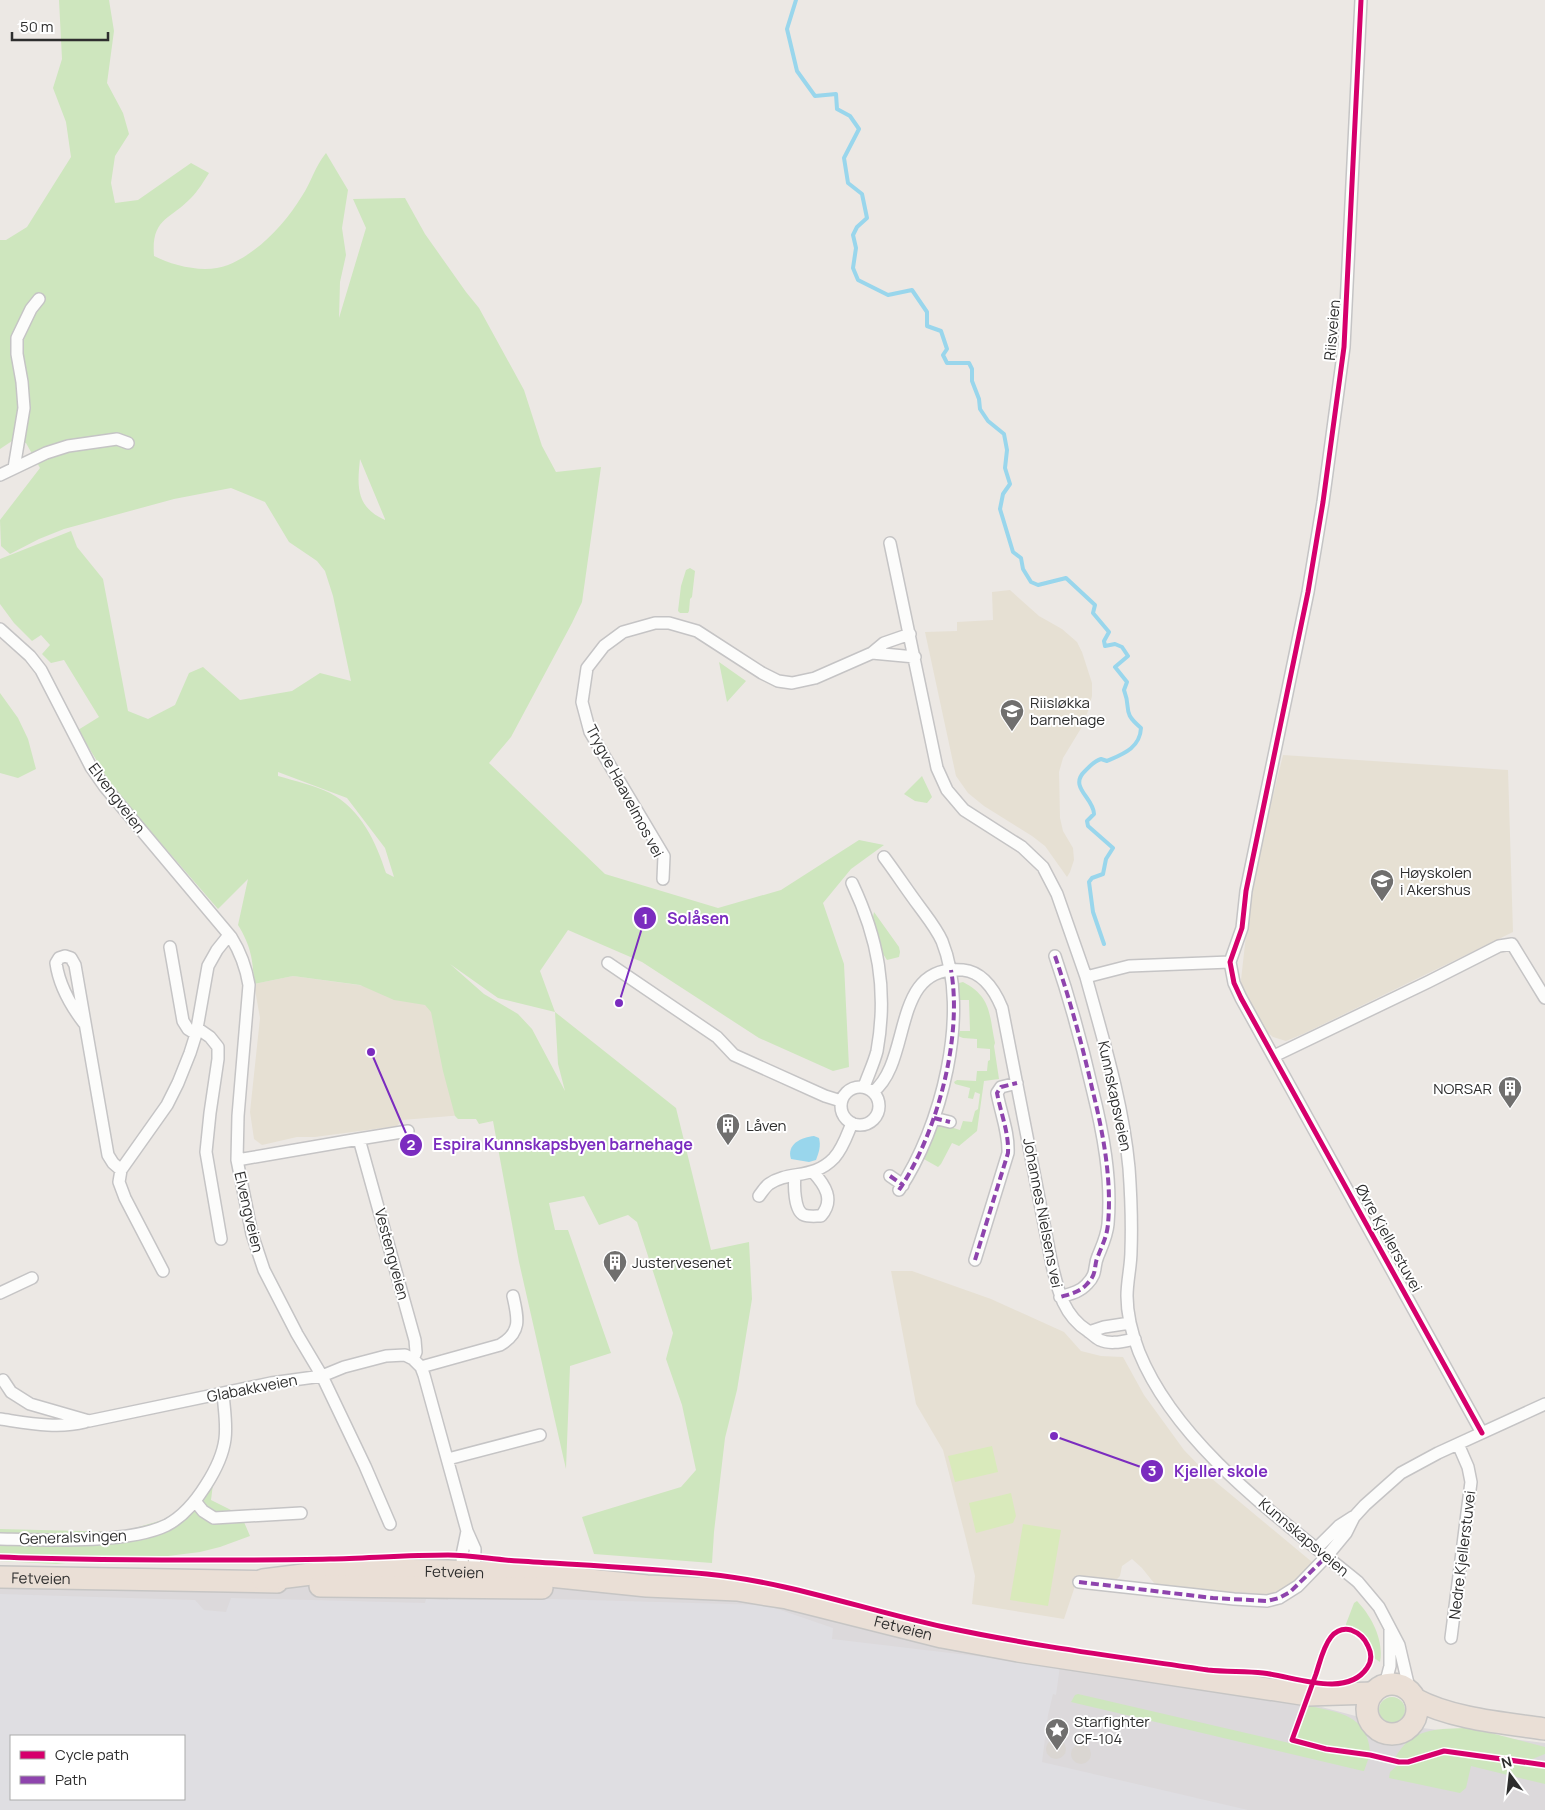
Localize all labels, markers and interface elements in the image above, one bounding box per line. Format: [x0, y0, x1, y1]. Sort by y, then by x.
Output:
scale bar [12, 10, 109, 42]
text: 50 m [20, 16, 54, 37]
street label: Riisveien [1319, 299, 1345, 361]
place label: Riisløkka barnehage [1030, 692, 1105, 730]
school or university icon: Riisløkka barnehage [999, 698, 1025, 732]
street label: Trygve Haavelmos vei [581, 721, 669, 861]
street label: Elvengveien [84, 759, 150, 837]
place label: Høyskolen i Akershus [1400, 862, 1472, 900]
school or university icon: Høyskolen i Akershus [1369, 868, 1395, 902]
callout: Solåsen [632, 903, 739, 934]
text: Solåsen [667, 907, 729, 929]
text: 1 [642, 908, 648, 929]
street label: Kunnskapsveien [1093, 1039, 1137, 1153]
building icon: NORSAR [1497, 1075, 1523, 1109]
place label: NORSAR [1433, 1078, 1492, 1099]
building icon: Låven [715, 1112, 741, 1146]
place label: Låven [746, 1115, 787, 1136]
callout: Espira Kunnskapsbyen barnehage [398, 1129, 703, 1160]
text: Espira Kunnskapsbyen barnehage [433, 1133, 693, 1155]
text: 2 [407, 1134, 416, 1155]
street label: Johannes Nielsens vei [1018, 1136, 1068, 1290]
street label: Elvengveien [229, 1169, 269, 1255]
street label: Øvre Kjellerstuvei [1351, 1180, 1427, 1296]
street label: Vestengveien [370, 1206, 414, 1302]
building icon: Justervesenet [602, 1249, 628, 1283]
place label: Justervesenet [632, 1252, 732, 1273]
street label: Glabakkveien [205, 1369, 299, 1407]
callout: Kjeller skole [1139, 1456, 1278, 1487]
text: 3 [1148, 1460, 1156, 1481]
text: Kjeller skole [1174, 1460, 1268, 1482]
street label: Nedre Kjellerstuvei [1444, 1489, 1480, 1621]
street label: Kunnskapsveien [1254, 1493, 1354, 1581]
street label: Generalsvingen [19, 1525, 127, 1549]
street label: Fetveien [425, 1560, 484, 1583]
street label: Fetveien [11, 1567, 71, 1589]
street label: Fetveien [872, 1610, 935, 1645]
place label: Starfighter CF-104 [1074, 1711, 1150, 1749]
place icon: Starfighter CF-104 [1044, 1717, 1070, 1751]
legend [10, 1735, 185, 1800]
text: Cycle path [55, 1744, 129, 1765]
north arrow [1485, 1750, 1535, 1800]
text: N [1499, 1751, 1514, 1772]
text: Path [55, 1769, 87, 1790]

